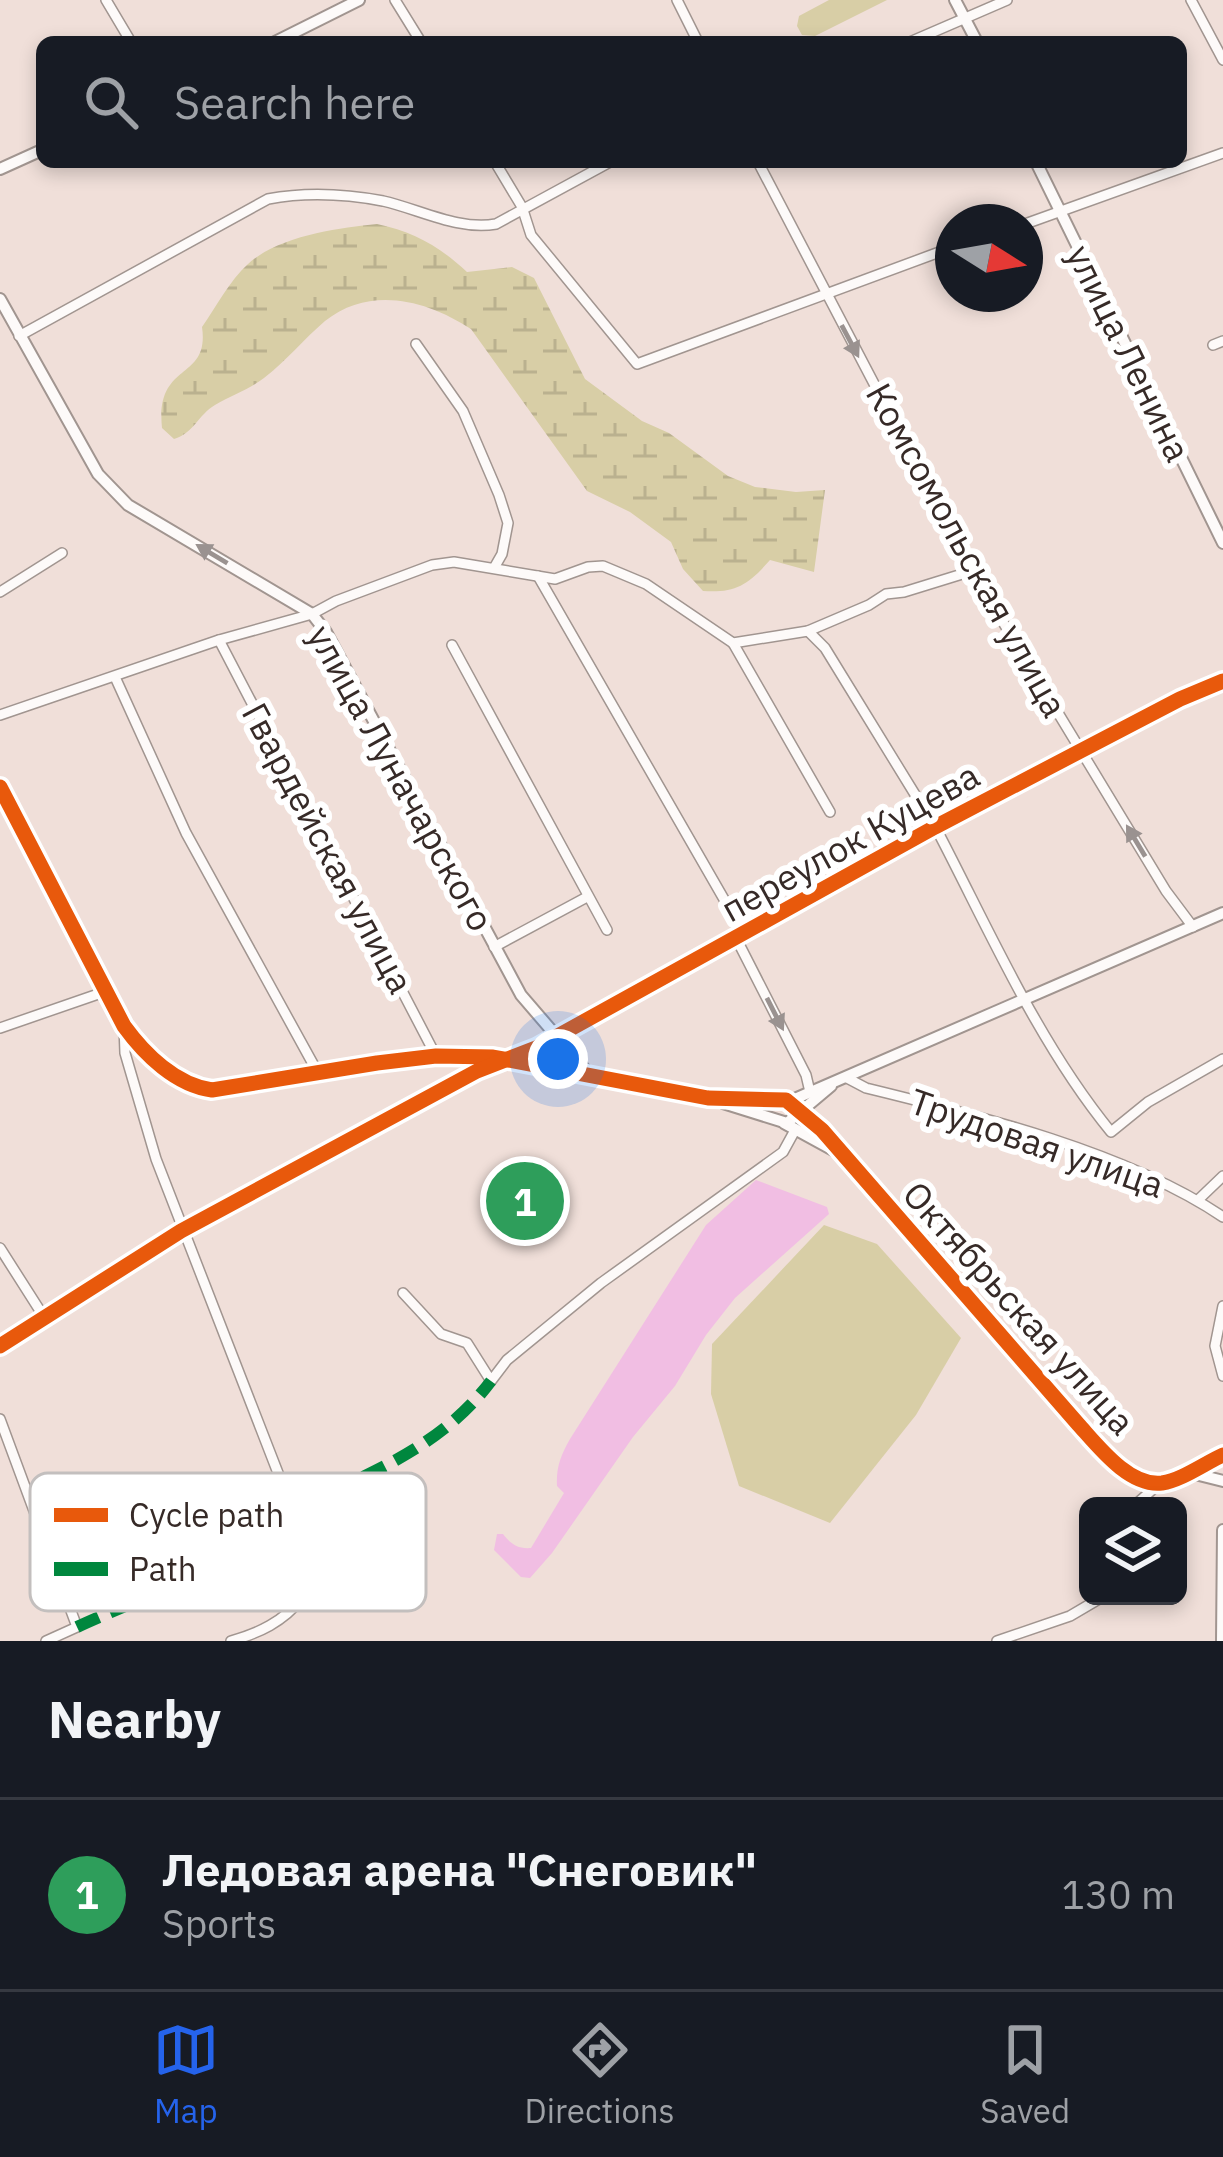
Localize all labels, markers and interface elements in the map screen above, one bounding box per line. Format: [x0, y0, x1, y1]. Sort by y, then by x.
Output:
search box [36, 36, 1187, 168]
icon: search [78, 69, 144, 135]
text: Search here [174, 73, 415, 131]
north arrow [935, 204, 1043, 312]
street label: улица Ленина [1057, 237, 1202, 469]
one-way arrow [839, 323, 860, 358]
street label: Комсомольская улица [856, 375, 1079, 725]
one-way arrow [195, 545, 228, 566]
street label: улица Луначарского [298, 616, 505, 939]
street label: Гвардейская улица [232, 694, 425, 1001]
street label: переулок Куцева [712, 751, 987, 932]
one-way arrow [1125, 824, 1147, 857]
one-way arrow [764, 997, 784, 1032]
your location [528, 1029, 588, 1089]
street label: Трудовая улица [904, 1077, 1170, 1208]
pin: 1 [486, 1156, 564, 1246]
street label: Октябрьская улица [893, 1171, 1146, 1444]
legend [30, 1473, 426, 1611]
text: Cycle path [129, 1493, 284, 1536]
map controls [1079, 1497, 1187, 1605]
button: layers [1079, 1497, 1187, 1605]
text: Path [129, 1547, 197, 1590]
text: Nearby [48, 1686, 221, 1752]
text: Ледовая арена "Снеговик" [162, 1840, 757, 1898]
text: 1 [75, 1869, 99, 1920]
text: 130 m [1062, 1869, 1175, 1920]
text: Sports [162, 1898, 276, 1949]
tab: Map [153, 2017, 219, 2132]
tab: Directions [525, 2017, 675, 2132]
tab: Saved [980, 2017, 1070, 2132]

